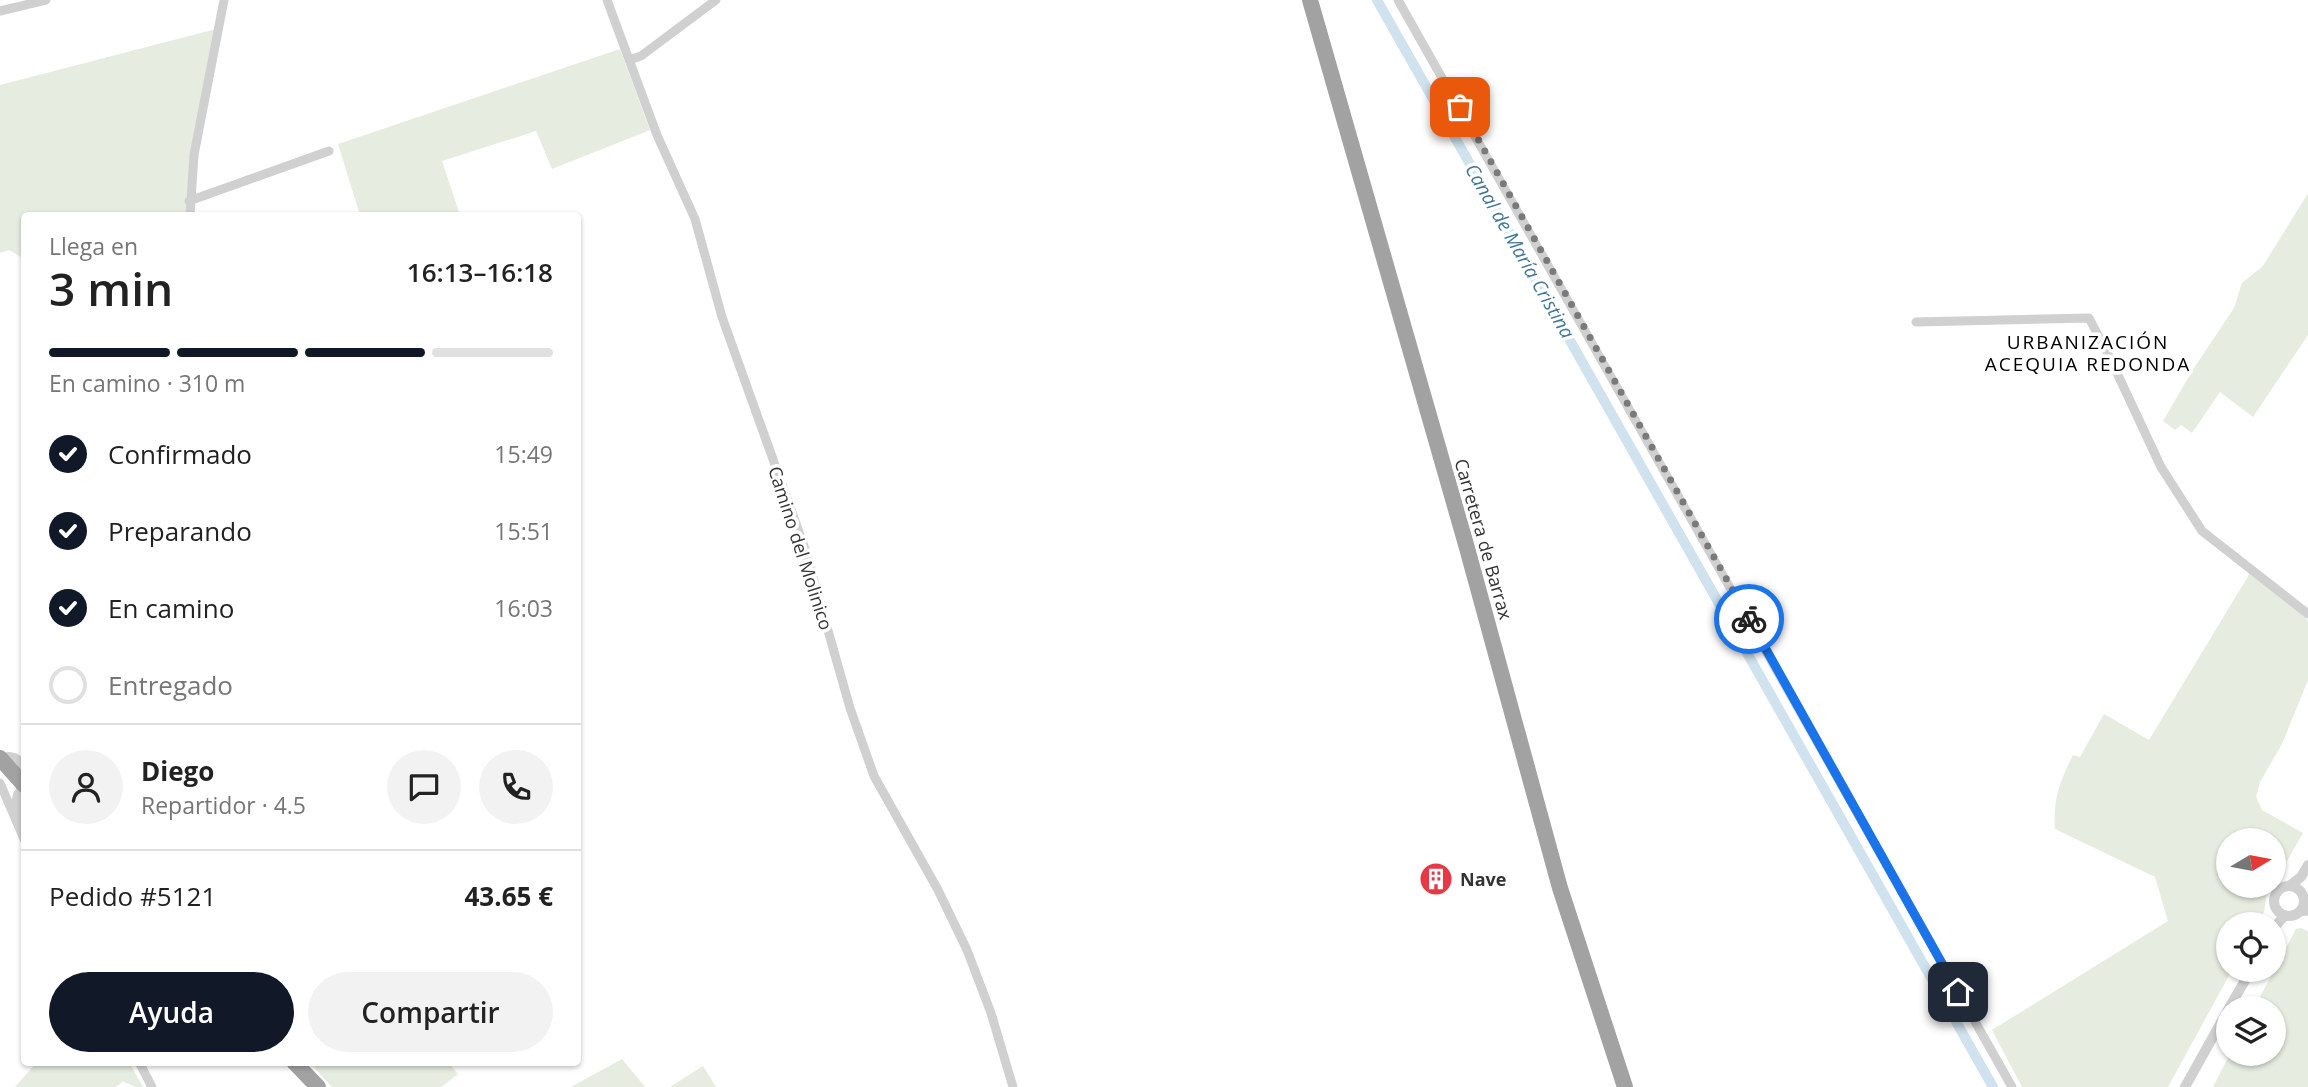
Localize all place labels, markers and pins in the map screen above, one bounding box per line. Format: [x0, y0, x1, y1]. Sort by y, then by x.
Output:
pin [1430, 77, 1490, 137]
building icon: Nave [1417, 860, 1455, 898]
place label: Nave [1460, 867, 1506, 891]
pin [1928, 962, 1988, 1022]

